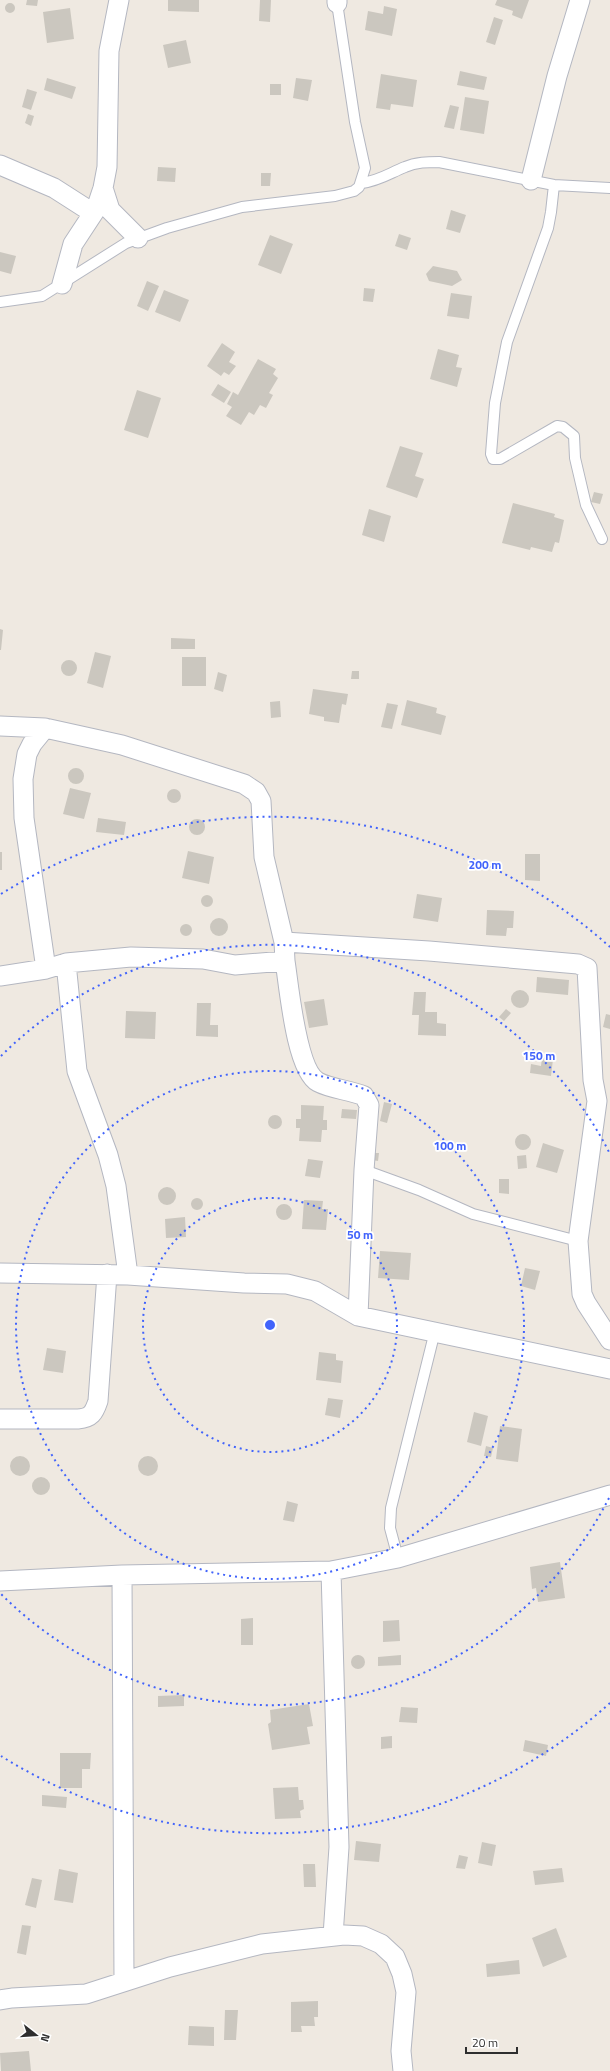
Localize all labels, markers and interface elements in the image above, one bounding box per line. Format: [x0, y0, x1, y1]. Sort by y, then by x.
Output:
text: 200 m [469, 855, 501, 874]
text: 150 m [523, 1046, 555, 1065]
text: 100 m [434, 1136, 466, 1155]
text: 50 m [347, 1225, 373, 1244]
centre of rings [263, 1318, 277, 1332]
north arrow [16, 2015, 56, 2055]
scale bar [466, 2029, 517, 2055]
text: N [37, 2032, 54, 2044]
text: 20 m [472, 2033, 498, 2052]

